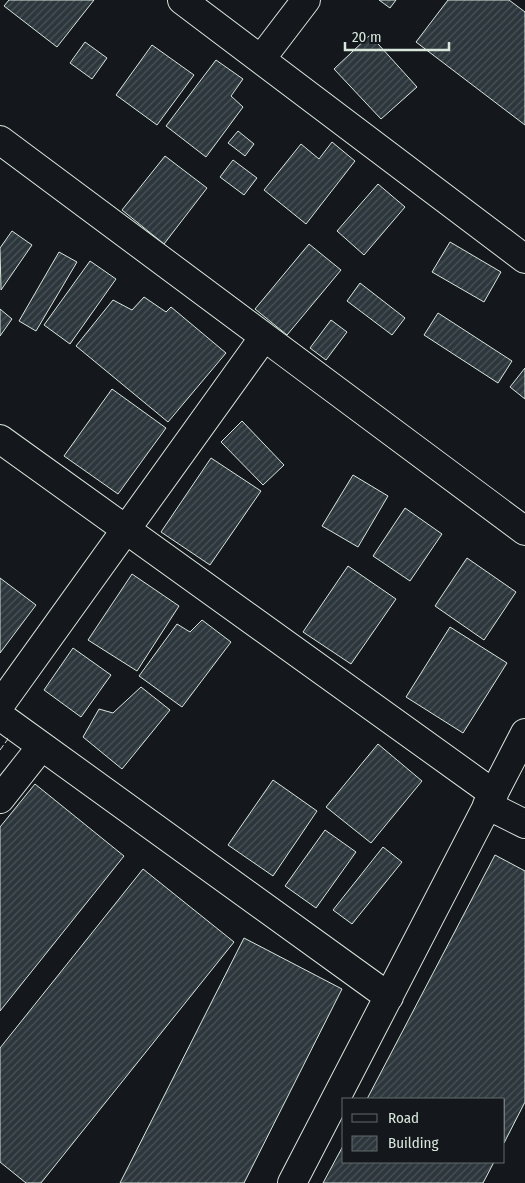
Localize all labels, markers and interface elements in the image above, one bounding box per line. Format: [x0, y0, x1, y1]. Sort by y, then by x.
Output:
scale bar [345, 20, 449, 52]
text: 20 m [352, 28, 382, 46]
legend [342, 1098, 505, 1163]
text: Road [388, 1109, 419, 1127]
text: Building [388, 1134, 439, 1152]

